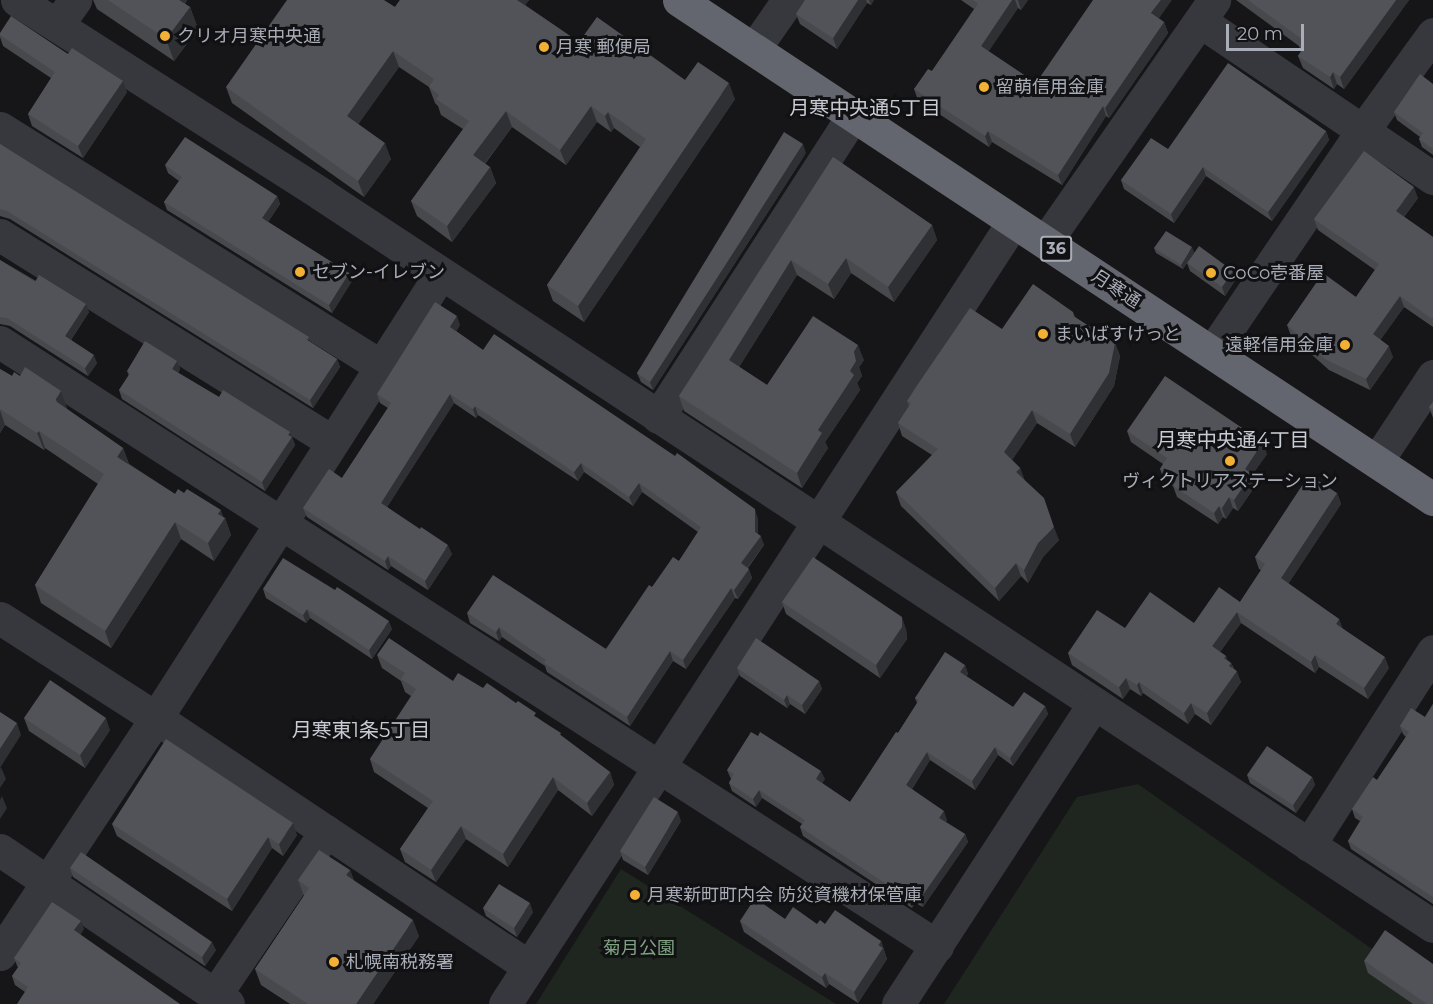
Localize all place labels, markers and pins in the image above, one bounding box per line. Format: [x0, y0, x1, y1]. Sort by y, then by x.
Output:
place label: クリオ月寒中央通 [177, 25, 321, 47]
marker: クリオ月寒中央通 [158, 29, 172, 43]
place label: 月寒 郵便局 [556, 36, 651, 58]
marker: 月寒 郵便局 [537, 40, 551, 54]
place label: 留萌信用金庫 [996, 76, 1104, 98]
marker: 留萌信用金庫 [977, 80, 991, 94]
place label: セブン-イレブン [312, 261, 445, 283]
place label: CoCo壱番屋 [1223, 262, 1324, 284]
marker: セブン-イレブン [293, 265, 307, 279]
marker: CoCo壱番屋 [1204, 266, 1218, 280]
place label: まいばすけっと [1055, 323, 1181, 345]
marker: まいばすけっと [1036, 327, 1050, 341]
place label: 遠軽信用金庫 [1225, 334, 1333, 356]
marker: 遠軽信用金庫 [1338, 338, 1352, 352]
marker: ヴィクトリアステーション [1223, 454, 1237, 468]
place label: ヴィクトリアステーション [1122, 470, 1338, 492]
place label: 月寒新町町内会 防災資機材保管庫 [647, 884, 922, 906]
marker: 月寒新町町内会 防災資機材保管庫 [628, 888, 642, 902]
place label: 札幌南税務署 [346, 951, 454, 973]
marker: 札幌南税務署 [327, 955, 341, 969]

